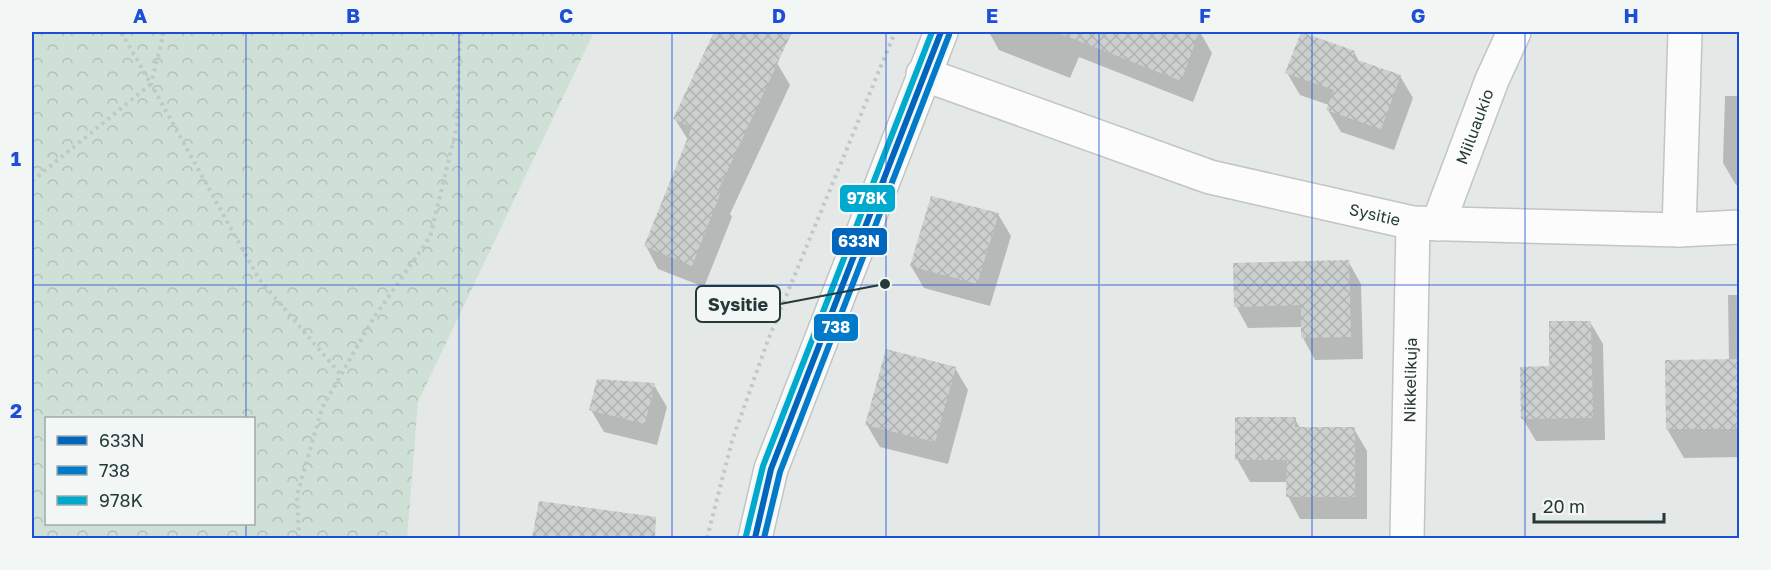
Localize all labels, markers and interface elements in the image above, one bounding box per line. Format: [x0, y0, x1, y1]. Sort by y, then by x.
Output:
text: A [133, 3, 147, 27]
text: B [346, 3, 360, 27]
text: C [559, 3, 573, 27]
text: D [772, 3, 786, 27]
text: E [986, 3, 998, 27]
text: F [1199, 3, 1211, 27]
text: G [1411, 3, 1425, 27]
text: H [1623, 3, 1639, 27]
street label: Miiluaukio [1451, 86, 1498, 167]
text: 1 [11, 146, 21, 170]
line badge: 978K [839, 184, 896, 213]
text: 978K [847, 188, 888, 208]
street label: Sysitie [1347, 199, 1402, 230]
line badge: 633N [831, 227, 888, 256]
text: 633N [838, 231, 880, 251]
callout: Sysitie [696, 286, 780, 322]
text: Sysitie [708, 293, 769, 315]
line badge: 738 [813, 313, 859, 342]
text: 738 [822, 317, 850, 337]
street label: Nikkelikuja [1399, 337, 1421, 423]
text: 2 [10, 398, 22, 422]
legend [45, 417, 255, 525]
text: 633N [99, 429, 145, 451]
text: 738 [99, 459, 130, 481]
scale bar [1534, 486, 1664, 524]
text: 978K [99, 489, 143, 511]
text: 20 m [1543, 495, 1585, 517]

